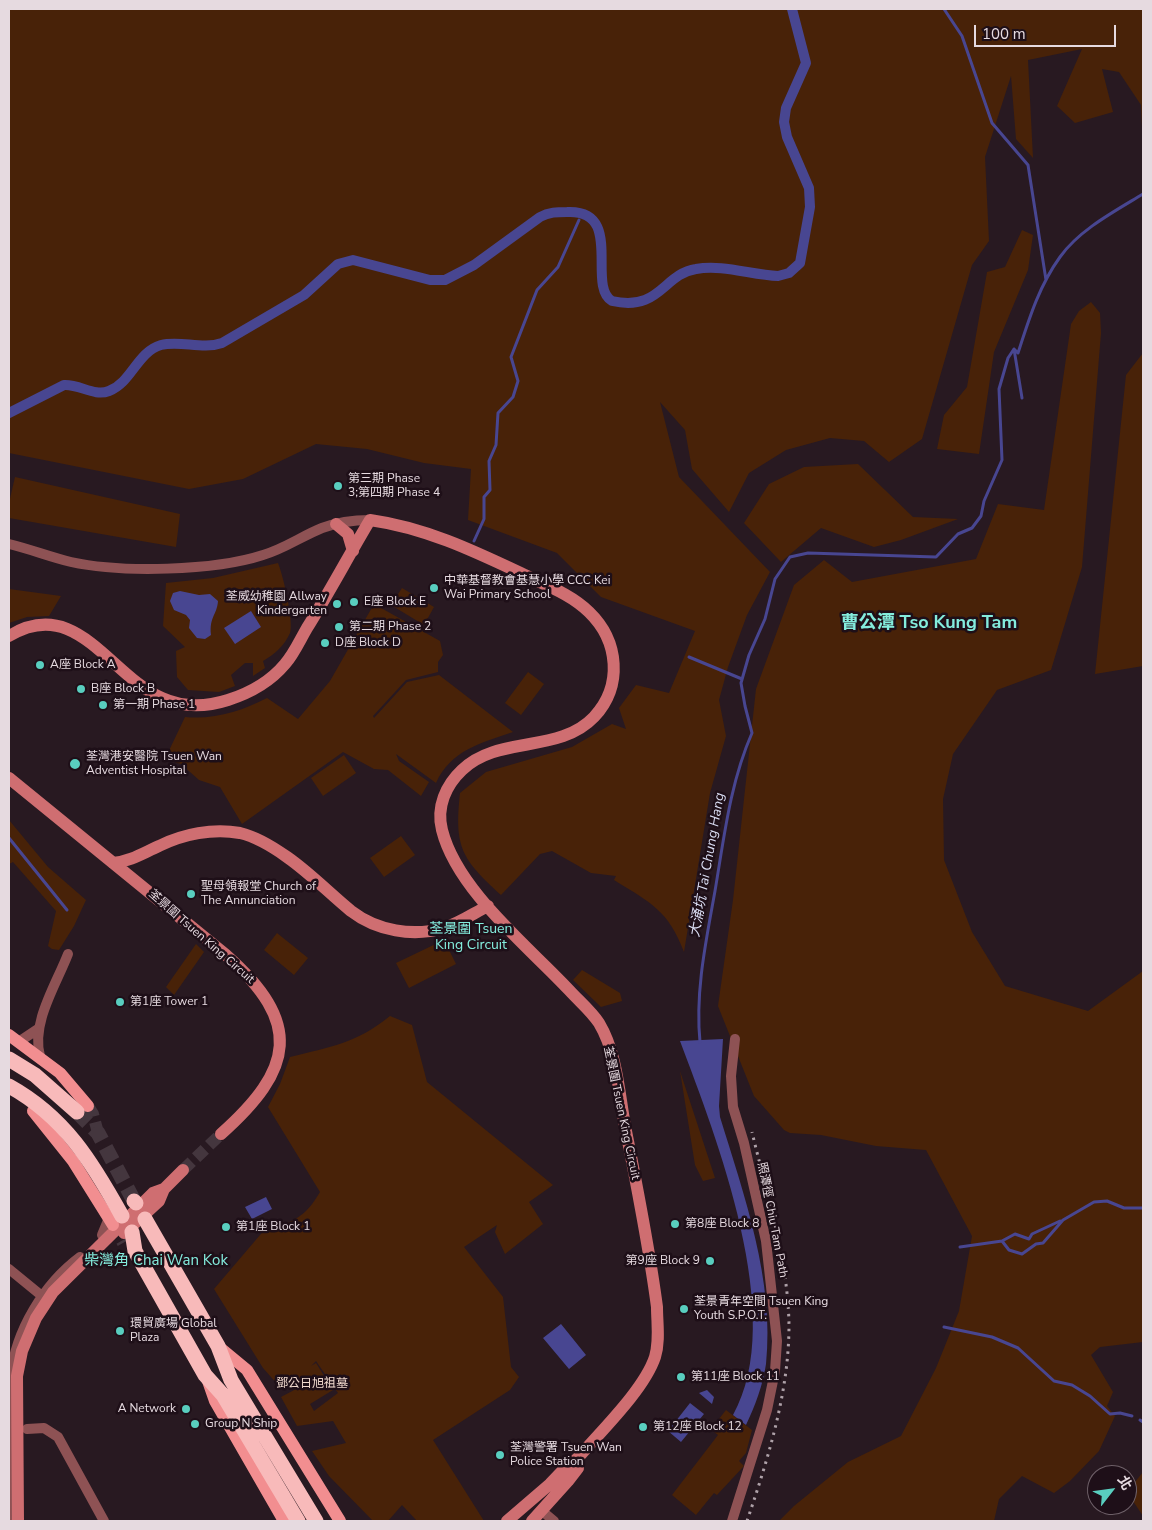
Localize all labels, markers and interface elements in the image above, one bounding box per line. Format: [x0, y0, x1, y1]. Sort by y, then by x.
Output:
scale bar [977, 15, 1120, 47]
text: 100 m [982, 24, 1026, 44]
place label: 第三期 Phase 3;第四期 Phase 4 [348, 472, 440, 500]
marker: 第三期 Phase 3;第四期 Phase 4 [332, 480, 344, 492]
place label: 中華基督教會基慧小學 CCC Kei Wai Primary School [444, 574, 610, 602]
marker: 中華基督教會基慧小學 CCC Kei Wai Primary School [428, 582, 440, 594]
place label: 荃威幼稚園 Allway Kindergarten [226, 590, 327, 618]
place label: E座 Block E [364, 595, 426, 609]
marker: E座 Block E [348, 596, 360, 608]
marker: 荃威幼稚園 Allway Kindergarten [331, 598, 343, 610]
district label: 曹公潭 Tso Kung Tam [841, 613, 1017, 635]
place label: 第二期 Phase 2 [349, 620, 431, 634]
marker: 第二期 Phase 2 [333, 621, 345, 633]
place label: D座 Block D [335, 636, 401, 650]
marker: D座 Block D [319, 637, 331, 649]
place label: A座 Block A [50, 658, 115, 672]
marker: A座 Block A [34, 659, 46, 671]
place label: B座 Block B [91, 682, 155, 696]
marker: B座 Block B [75, 683, 87, 695]
place label: 第一期 Phase 1 [113, 698, 195, 712]
marker: 第一期 Phase 1 [97, 699, 109, 711]
place label: 荃灣港安醫院 Tsuen Wan Adventist Hospital [86, 750, 222, 778]
marker: 荃灣港安醫院 Tsuen Wan Adventist Hospital [68, 757, 82, 771]
water label: 大涌坑 Tai Chung Hang [687, 791, 729, 939]
place label: 聖母領報堂 Church of The Annunciation [201, 880, 316, 908]
street label: 荃景圍 Tsuen King Circuit [145, 887, 257, 987]
marker: 聖母領報堂 Church of The Annunciation [185, 888, 197, 900]
district label: 荃景圍 Tsuen King Circuit [428, 922, 514, 954]
place label: 第1座 Tower 1 [130, 995, 208, 1009]
marker: 第1座 Tower 1 [114, 996, 126, 1008]
street label: 荃景圍 Tsuen King Circuit [600, 1045, 642, 1181]
street label: 照潭徑 Chiu Tam Path [754, 1161, 790, 1279]
place label: 第8座 Block 8 [685, 1217, 759, 1231]
marker: 第8座 Block 8 [669, 1218, 681, 1230]
place label: 第1座 Block 1 [236, 1220, 310, 1234]
marker: 第1座 Block 1 [220, 1221, 232, 1233]
district label: 柴灣角 Chai Wan Kok [84, 1252, 228, 1270]
place label: 第9座 Block 9 [626, 1254, 700, 1268]
marker: 第9座 Block 9 [704, 1255, 716, 1267]
place label: 荃景青年空間 Tsuen King Youth S.P.O.T. [694, 1295, 828, 1323]
marker: 荃景青年空間 Tsuen King Youth S.P.O.T. [678, 1303, 690, 1315]
place label: 環貿廣場 Global Plaza [130, 1317, 217, 1345]
marker: 環貿廣場 Global Plaza [114, 1325, 126, 1337]
place label: 第11座 Block 11 [691, 1370, 780, 1384]
marker: 第11座 Block 11 [675, 1371, 687, 1383]
park label: 鄧公日旭祖墓 [276, 1377, 348, 1391]
place label: A Network [118, 1402, 176, 1416]
marker: A Network [180, 1403, 192, 1415]
place label: Group N Ship [205, 1417, 277, 1431]
marker: Group N Ship [189, 1418, 201, 1430]
place label: 第12座 Block 12 [653, 1420, 742, 1434]
marker: 第12座 Block 12 [637, 1421, 649, 1433]
place label: 荃灣警署 Tsuen Wan Police Station [510, 1441, 622, 1469]
marker: 荃灣警署 Tsuen Wan Police Station [494, 1449, 506, 1461]
north arrow [1087, 1465, 1137, 1515]
text: 北 [1113, 1472, 1136, 1494]

